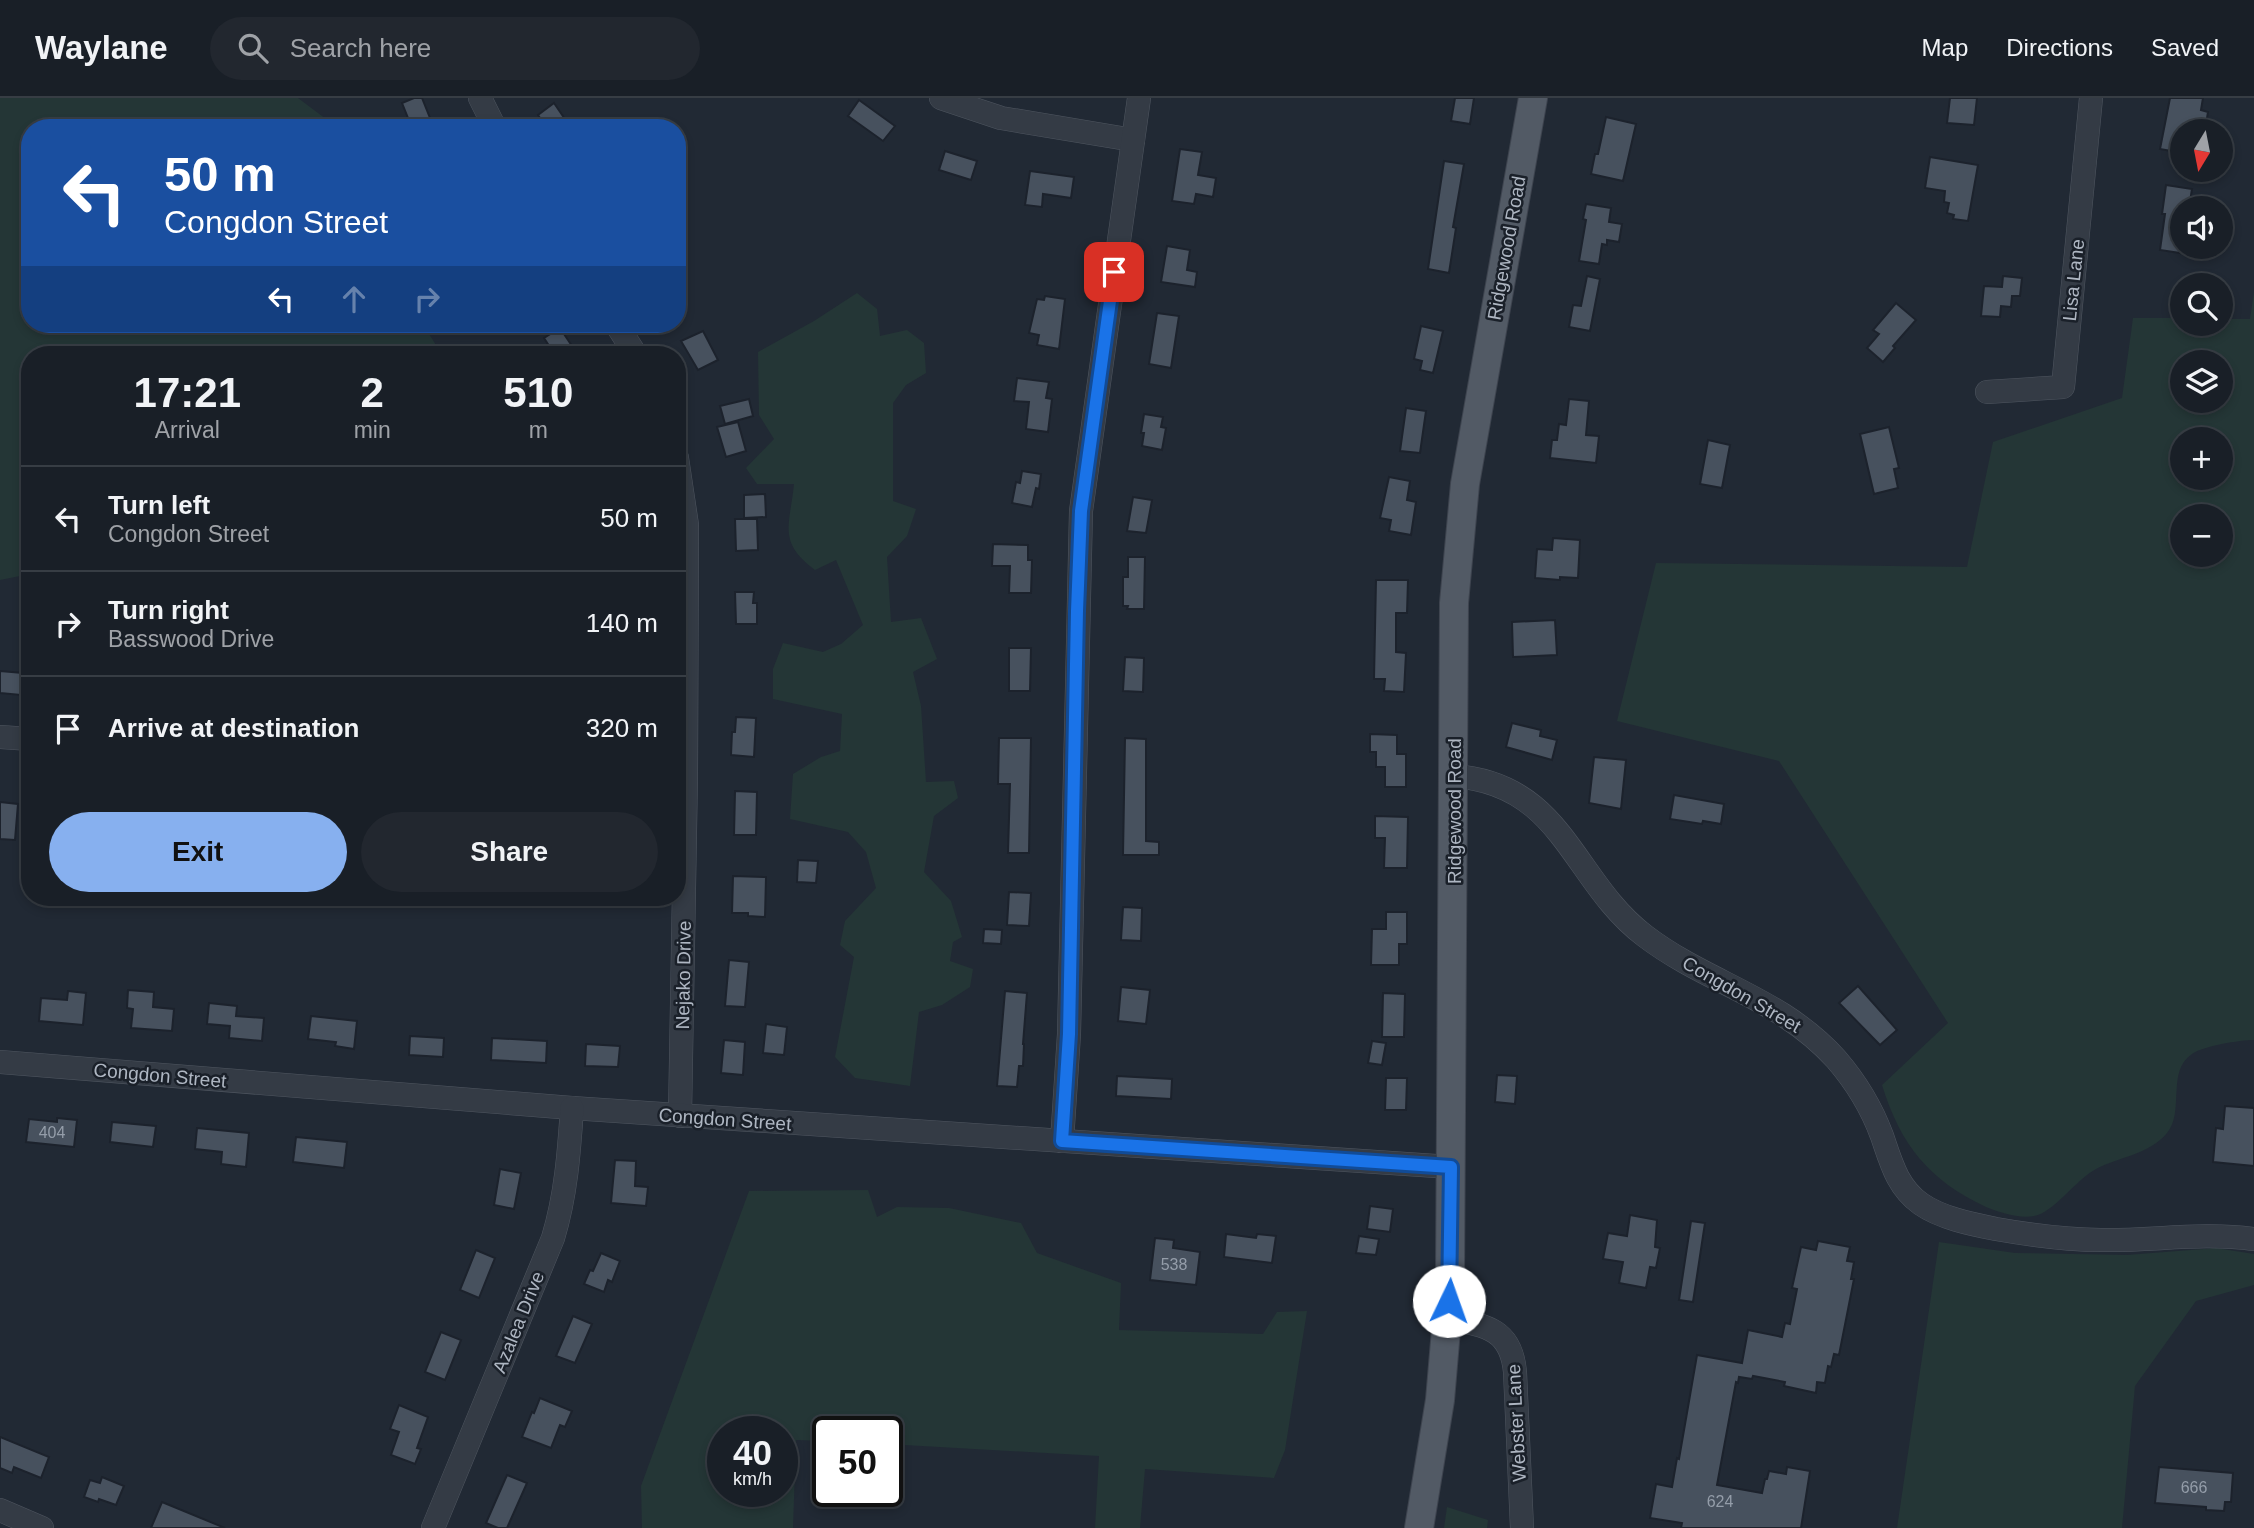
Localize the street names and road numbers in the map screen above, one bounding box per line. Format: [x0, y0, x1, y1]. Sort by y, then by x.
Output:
street label: Ridgewood Road [1483, 174, 1529, 322]
street label: Lisa Lane [2059, 238, 2088, 322]
street label: Ridgewood Road [1444, 738, 1465, 884]
street label: Nejako Drive [672, 920, 695, 1030]
street label: Congdon Street [1679, 952, 1805, 1037]
street label: Congdon Street [93, 1059, 228, 1092]
street label: Congdon Street [658, 1104, 793, 1135]
street label: Azalea Drive [489, 1268, 548, 1376]
street label: Webster Lane [1503, 1364, 1530, 1482]

